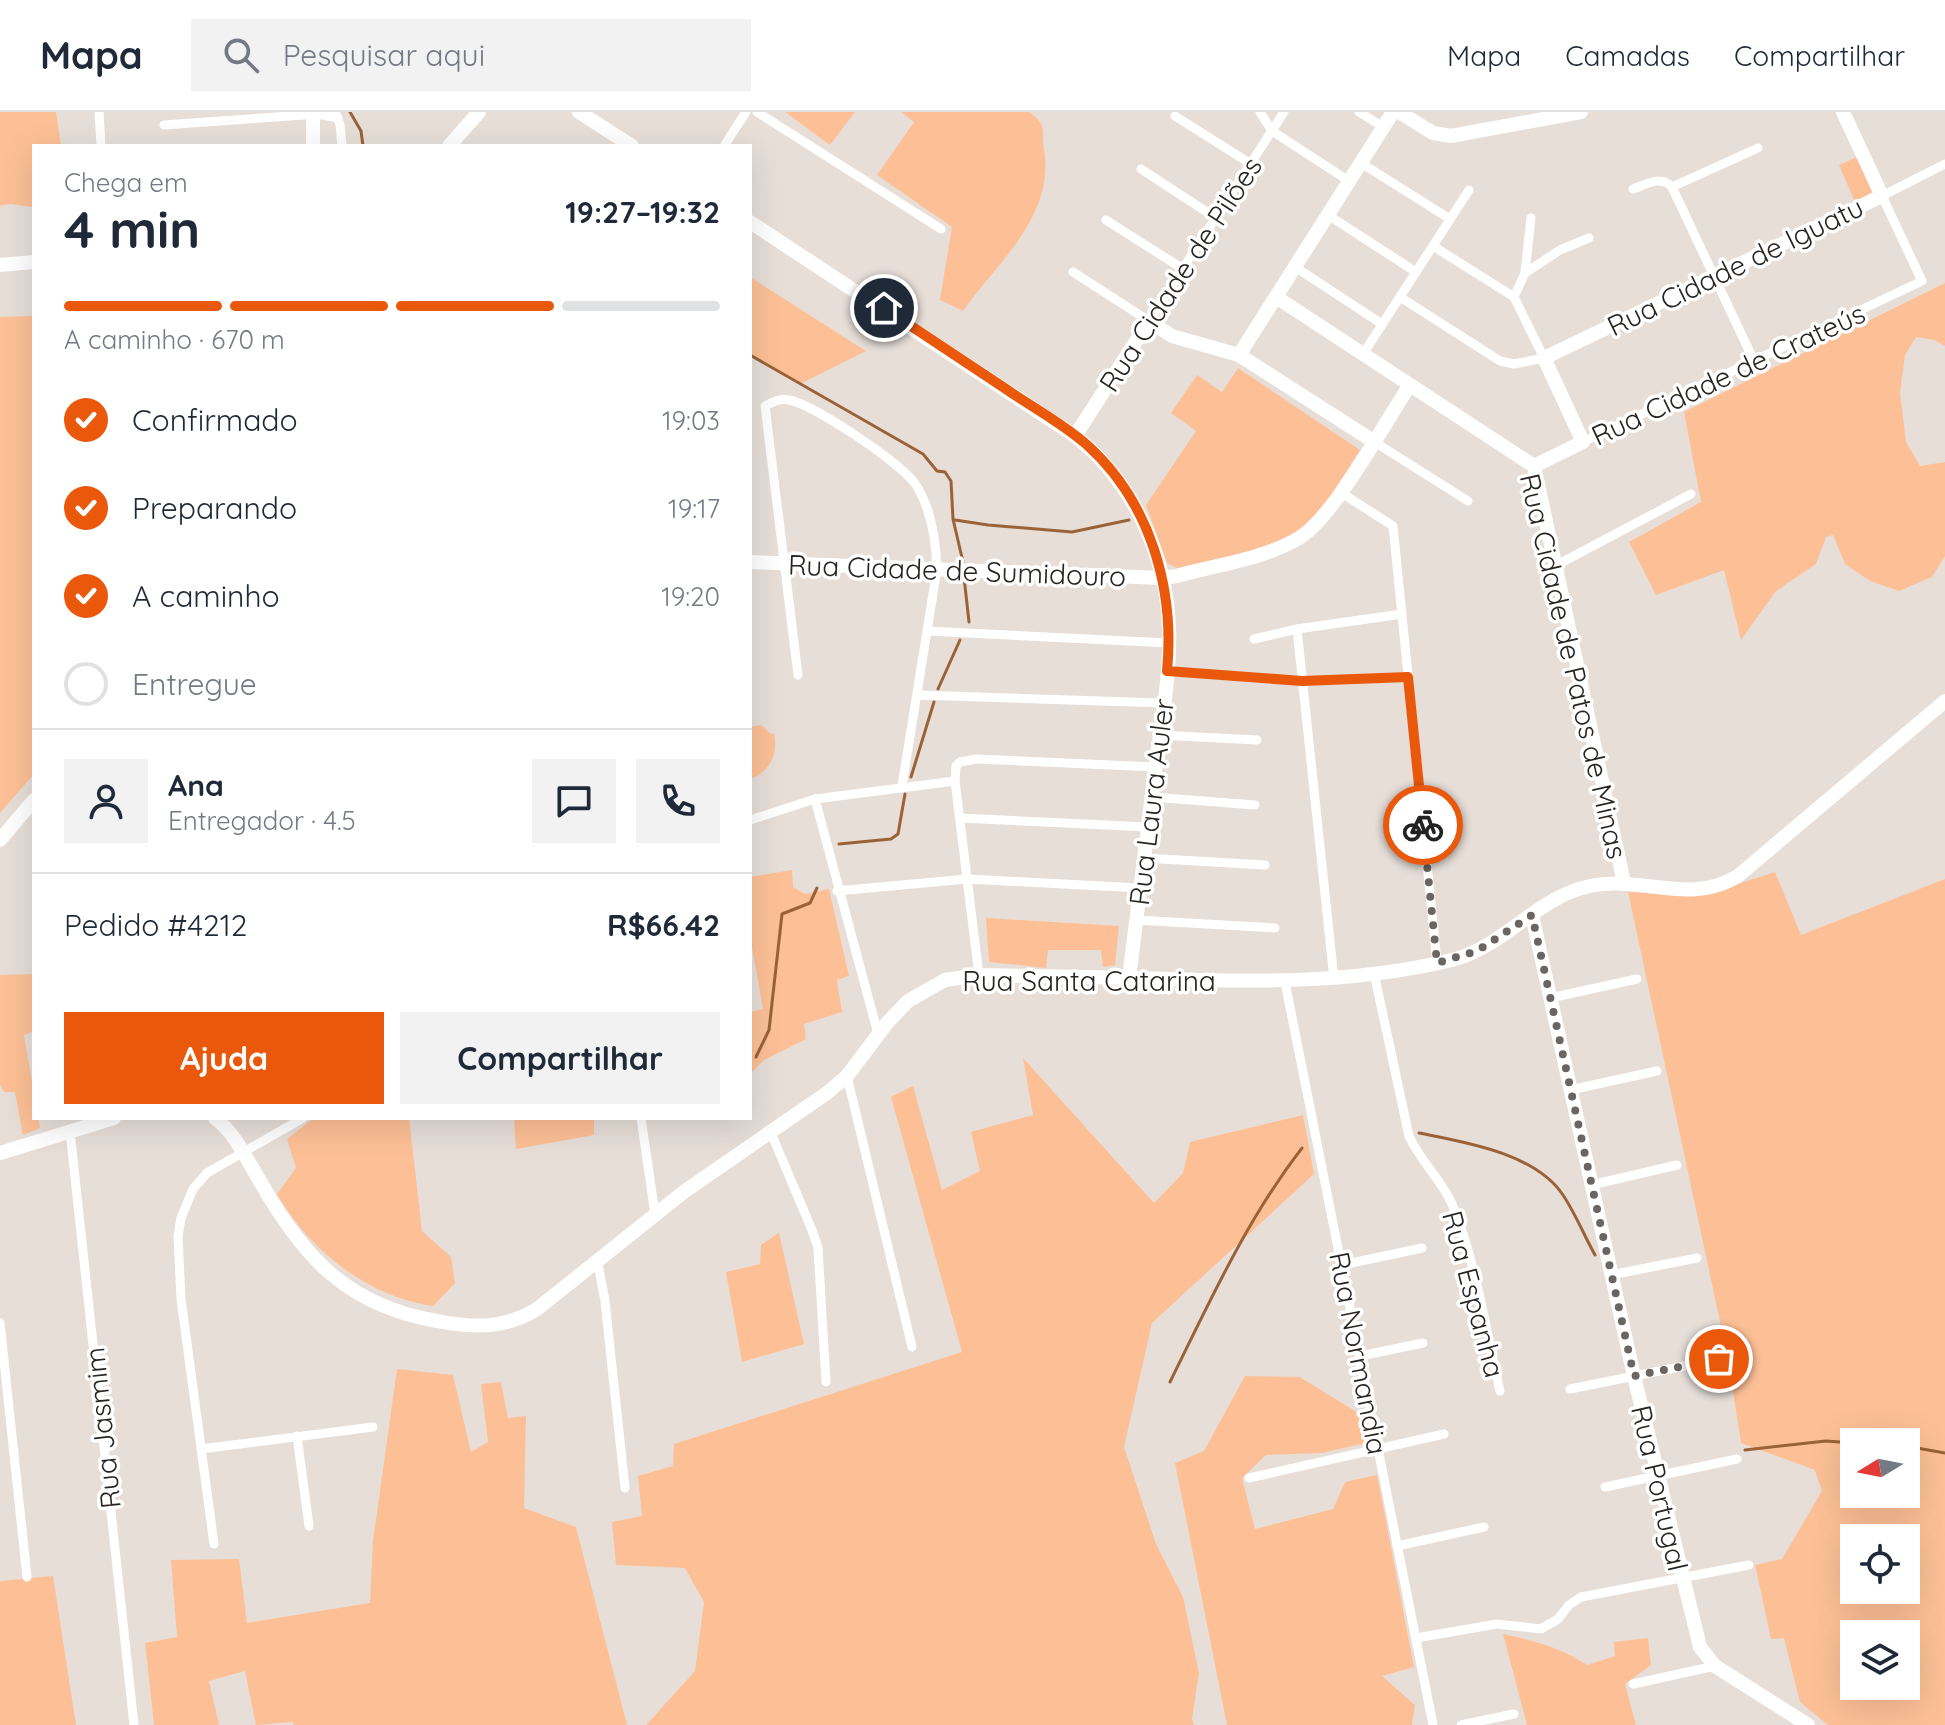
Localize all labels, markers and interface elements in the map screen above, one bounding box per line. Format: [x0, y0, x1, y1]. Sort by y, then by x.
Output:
search box [191, 19, 751, 91]
text: Mapa [40, 31, 143, 79]
icon: search [219, 33, 263, 77]
text: Pesquisar aqui [283, 36, 485, 74]
text: Mapa [1447, 38, 1521, 73]
text: Camadas [1565, 38, 1690, 73]
text: Compartilhar [1734, 38, 1905, 73]
street label: Rua Cidade de Pilões [1091, 150, 1269, 398]
text: Chega em [64, 166, 188, 199]
street label: Rua Cidade de Iguatu [1601, 189, 1869, 343]
text: 19:27–19:32 [565, 193, 720, 231]
text: 4 min [64, 196, 200, 261]
pin [850, 274, 918, 342]
icon: home [862, 286, 906, 330]
street label: Rua Cidade de Crateús [1586, 295, 1870, 453]
text: A caminho · 670 m [64, 323, 285, 356]
icon: check [64, 398, 108, 442]
text: Confirmado [132, 401, 298, 439]
text: 19:03 [662, 404, 720, 437]
street label: Rua Cidade de Patos de Minas [1513, 470, 1635, 862]
icon: check [64, 486, 108, 530]
text: Preparando [132, 489, 297, 527]
text: 19:17 [668, 492, 720, 525]
street label: Rua Cidade de Sumidouro [787, 547, 1127, 593]
icon: check [64, 574, 108, 618]
text: A caminho [132, 577, 280, 615]
text: 19:20 [661, 580, 720, 613]
text: Entregue [132, 665, 257, 703]
street label: Rua Laura Auler [1121, 696, 1181, 907]
button: person [64, 759, 148, 843]
button: chat [532, 759, 616, 843]
button: phone [636, 759, 720, 843]
text: Ana [168, 766, 224, 804]
courier [1383, 785, 1463, 865]
icon: bike [1401, 803, 1445, 847]
text: Entregador · 4.5 [168, 804, 356, 837]
text: Pedido #4212 [64, 906, 247, 944]
text: R$66.42 [607, 906, 720, 944]
street label: Rua Santa Catarina [962, 963, 1216, 998]
button: Ajuda [64, 1012, 384, 1104]
button: Compartilhar [400, 1012, 720, 1104]
street label: Rua Espanha [1435, 1207, 1513, 1381]
street label: Rua Normandia [1322, 1249, 1396, 1457]
pin [1685, 1325, 1753, 1393]
icon: bag [1697, 1337, 1741, 1381]
street label: Rua Jasmim [76, 1346, 128, 1510]
street label: Rua Portugal [1624, 1402, 1696, 1574]
north arrow [1840, 1428, 1920, 1508]
map controls [1840, 1428, 1920, 1700]
button: locate [1840, 1524, 1920, 1604]
button: layers [1840, 1620, 1920, 1700]

